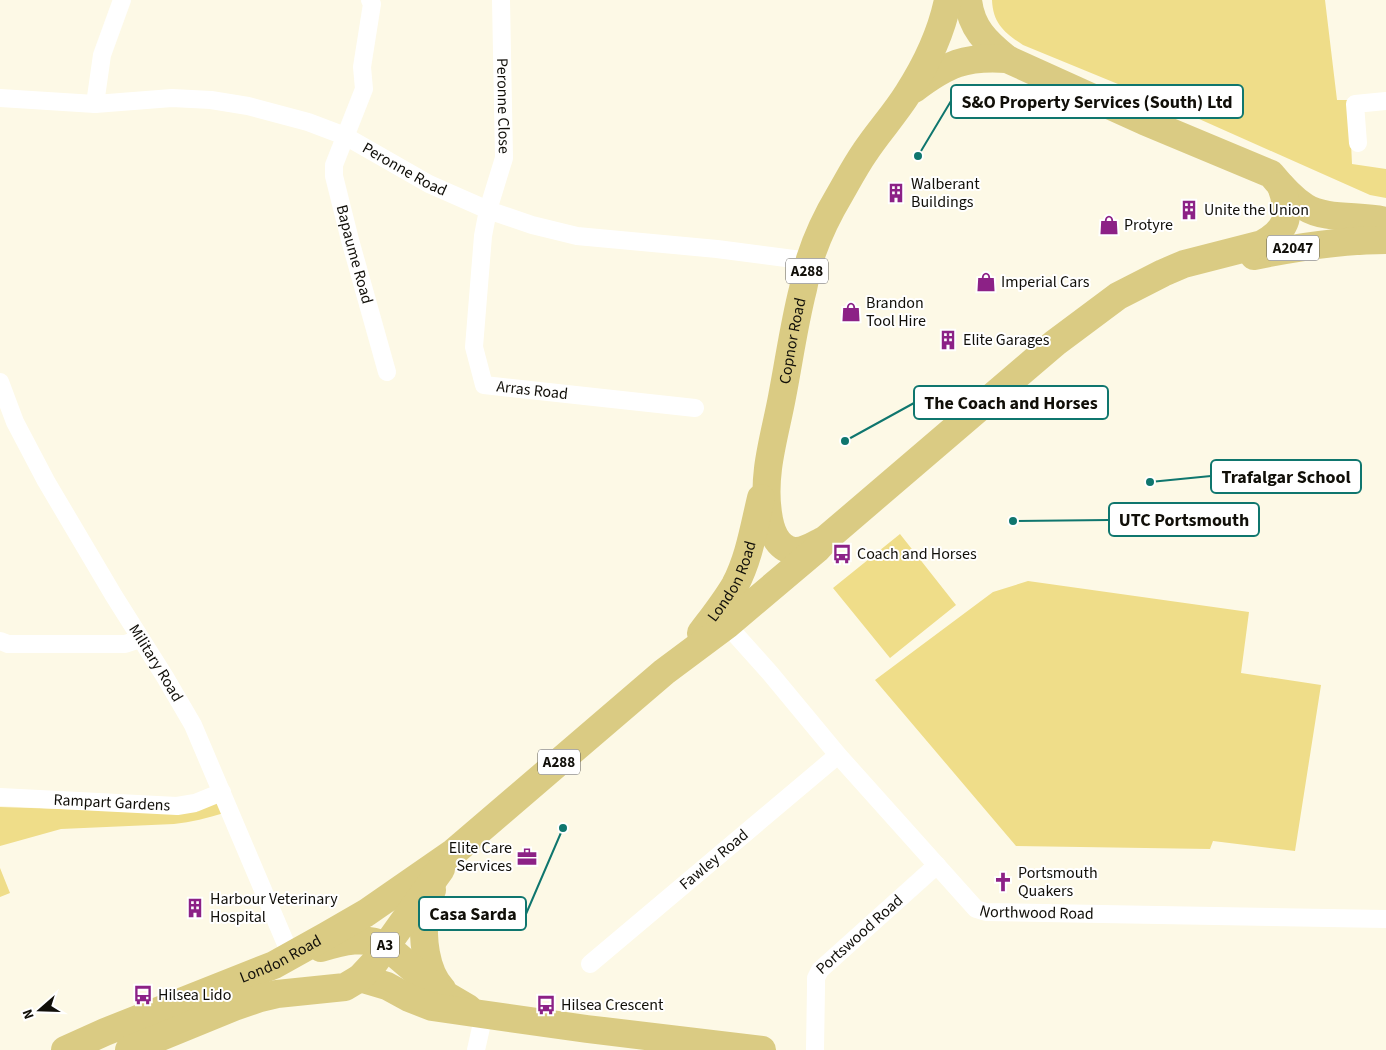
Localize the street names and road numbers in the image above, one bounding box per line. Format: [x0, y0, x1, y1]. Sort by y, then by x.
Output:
street label: Peronne Close [491, 58, 515, 154]
street label: Peronne Road [358, 137, 450, 202]
street label: Bapaume Road [331, 203, 378, 306]
road number: A2047 [1267, 236, 1319, 260]
road number: A288 [786, 258, 828, 284]
street label: Copnor Road [774, 296, 811, 386]
street label: Arras Road [495, 375, 569, 405]
street label: London Road [702, 538, 762, 626]
street label: Military Road [123, 620, 188, 706]
road number: A288 [538, 750, 580, 774]
street label: Rampart Gardens [53, 789, 171, 817]
street label: Fawley Road [675, 824, 753, 895]
street label: Portswood Road [811, 890, 908, 980]
street label: Northwood Road [977, 900, 1094, 925]
street label: London Road [236, 930, 325, 989]
road number: A3 [371, 932, 399, 958]

